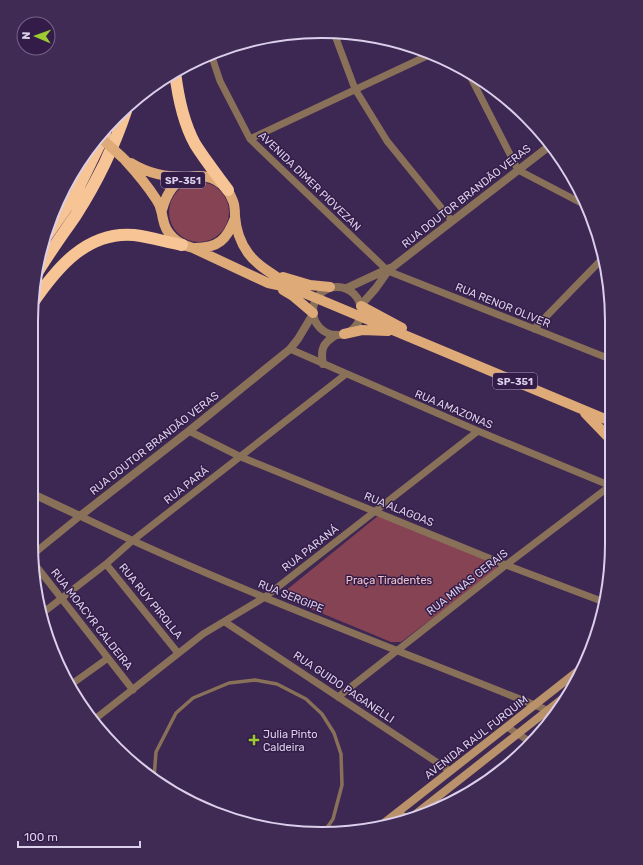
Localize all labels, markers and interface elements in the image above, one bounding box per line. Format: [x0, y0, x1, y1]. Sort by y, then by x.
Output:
north arrow [16, 16, 56, 56]
text: N [20, 31, 33, 40]
street label: AVENIDA DIMER PIOVEZAN [256, 129, 364, 234]
street label: RUA DOUTOR BRANDÃO VERAS [399, 142, 534, 251]
road number: SP-351 [161, 172, 205, 188]
street label: RUA RENOR OLIVER [453, 280, 552, 330]
road number: SP-351 [493, 373, 537, 389]
street label: RUA AMAZONAS [413, 387, 495, 432]
street label: RUA DOUTOR BRANDÃO VERAS [87, 389, 222, 498]
street label: RUA PARÁ [161, 464, 212, 507]
street label: RUA ALAGOAS [362, 490, 436, 529]
street label: RUA PARANÁ [279, 522, 342, 574]
street label: RUA MINAS GERAIS [424, 547, 511, 618]
street label: RUA RUY PIROLLA [116, 561, 185, 642]
street label: RUA MOACYR CALDEIRA [48, 566, 135, 673]
park label: Praça Tiradentes [346, 574, 433, 587]
street label: RUA SERGIPE [256, 577, 326, 616]
street label: RUA GUIDO PAGANELLI [291, 649, 397, 726]
street label: AVENIDA RAUL FURQUIM [422, 693, 531, 782]
place label: Julia Pinto Caldeira [263, 728, 318, 754]
marker: Julia Pinto Caldeira [248, 734, 260, 746]
scale bar [18, 823, 140, 849]
text: 100 m [24, 830, 58, 844]

